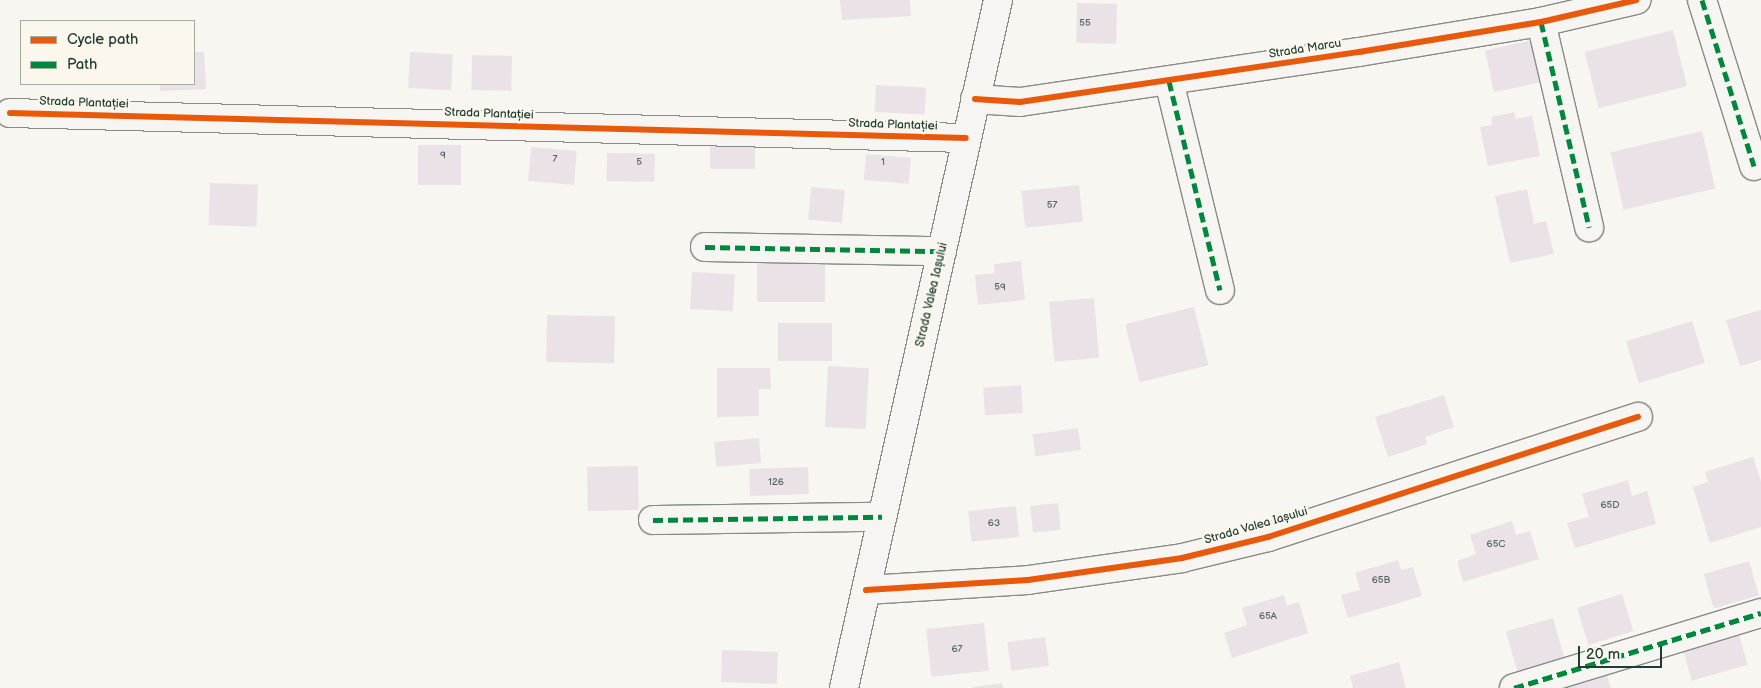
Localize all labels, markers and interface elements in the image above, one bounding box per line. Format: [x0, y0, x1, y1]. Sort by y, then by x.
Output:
house number: 55 [1079, 18, 1091, 30]
legend [20, 20, 195, 85]
text: Cycle path [67, 30, 138, 49]
street label: Strada Marcu [1268, 36, 1342, 62]
text: Path [67, 55, 97, 74]
street label: Strada Plantației [39, 94, 129, 112]
street label: Strada Plantației [444, 105, 534, 123]
street label: Strada Plantației [848, 116, 938, 134]
house number: 9 [440, 150, 446, 162]
house number: 7 [553, 154, 557, 166]
house number: 5 [636, 157, 642, 169]
house number: 1 [881, 157, 885, 169]
house number: 57 [1047, 200, 1057, 212]
street label: Strada Valea Iașului [913, 241, 951, 349]
house number: 59 [994, 282, 1006, 294]
house number: 126 [768, 477, 784, 489]
house number: 65D [1600, 500, 1620, 512]
street label: Strada Valea Iașului [1203, 504, 1309, 548]
house number: 63 [988, 518, 1000, 530]
house number: 65C [1487, 539, 1505, 551]
house number: 65B [1372, 575, 1390, 587]
house number: 65A [1259, 611, 1277, 623]
scale bar [1581, 636, 1665, 668]
house number: 67 [951, 644, 963, 656]
text: 20 m [1586, 645, 1620, 664]

